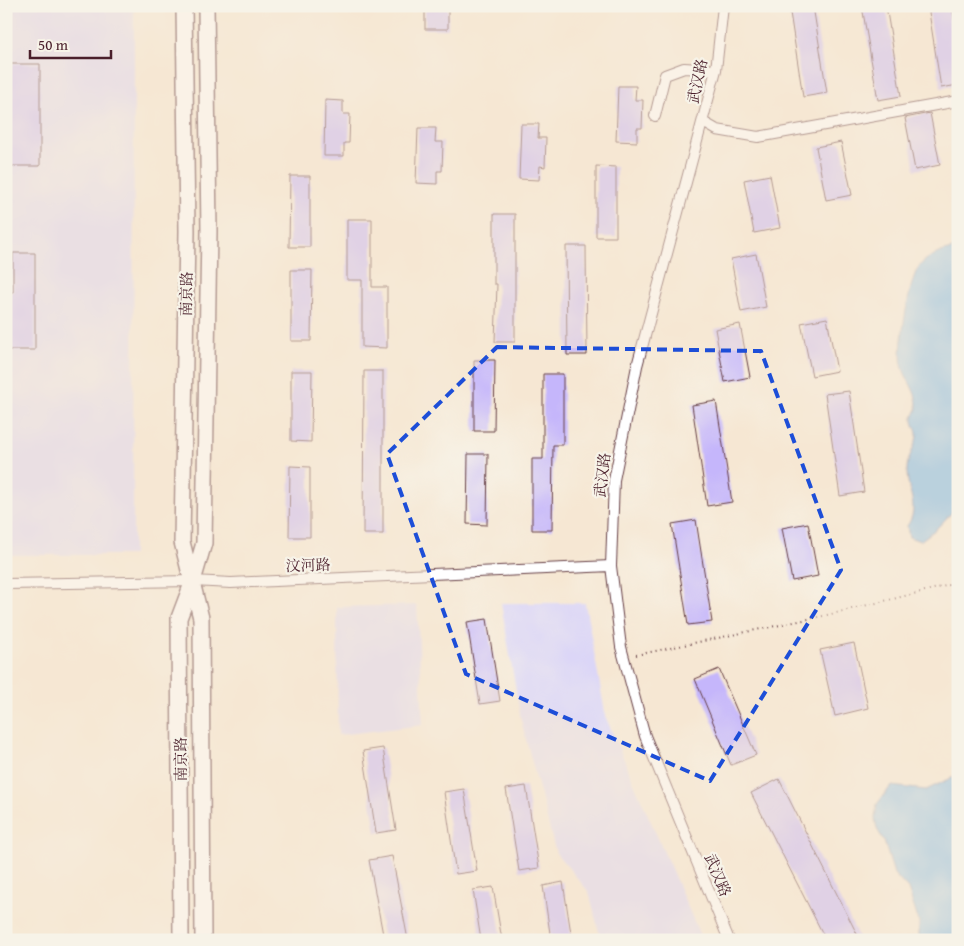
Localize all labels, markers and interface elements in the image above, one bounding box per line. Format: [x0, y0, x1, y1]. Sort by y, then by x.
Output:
scale bar [30, 28, 111, 60]
text: 50 m [38, 34, 69, 55]
street label: 武汉路 [682, 57, 712, 105]
street label: 南京路 [175, 271, 197, 317]
street label: 武汉路 [589, 451, 615, 499]
street label: 汶河路 [285, 554, 331, 576]
street label: 南京路 [170, 736, 191, 782]
street label: 武汉路 [700, 850, 736, 900]

